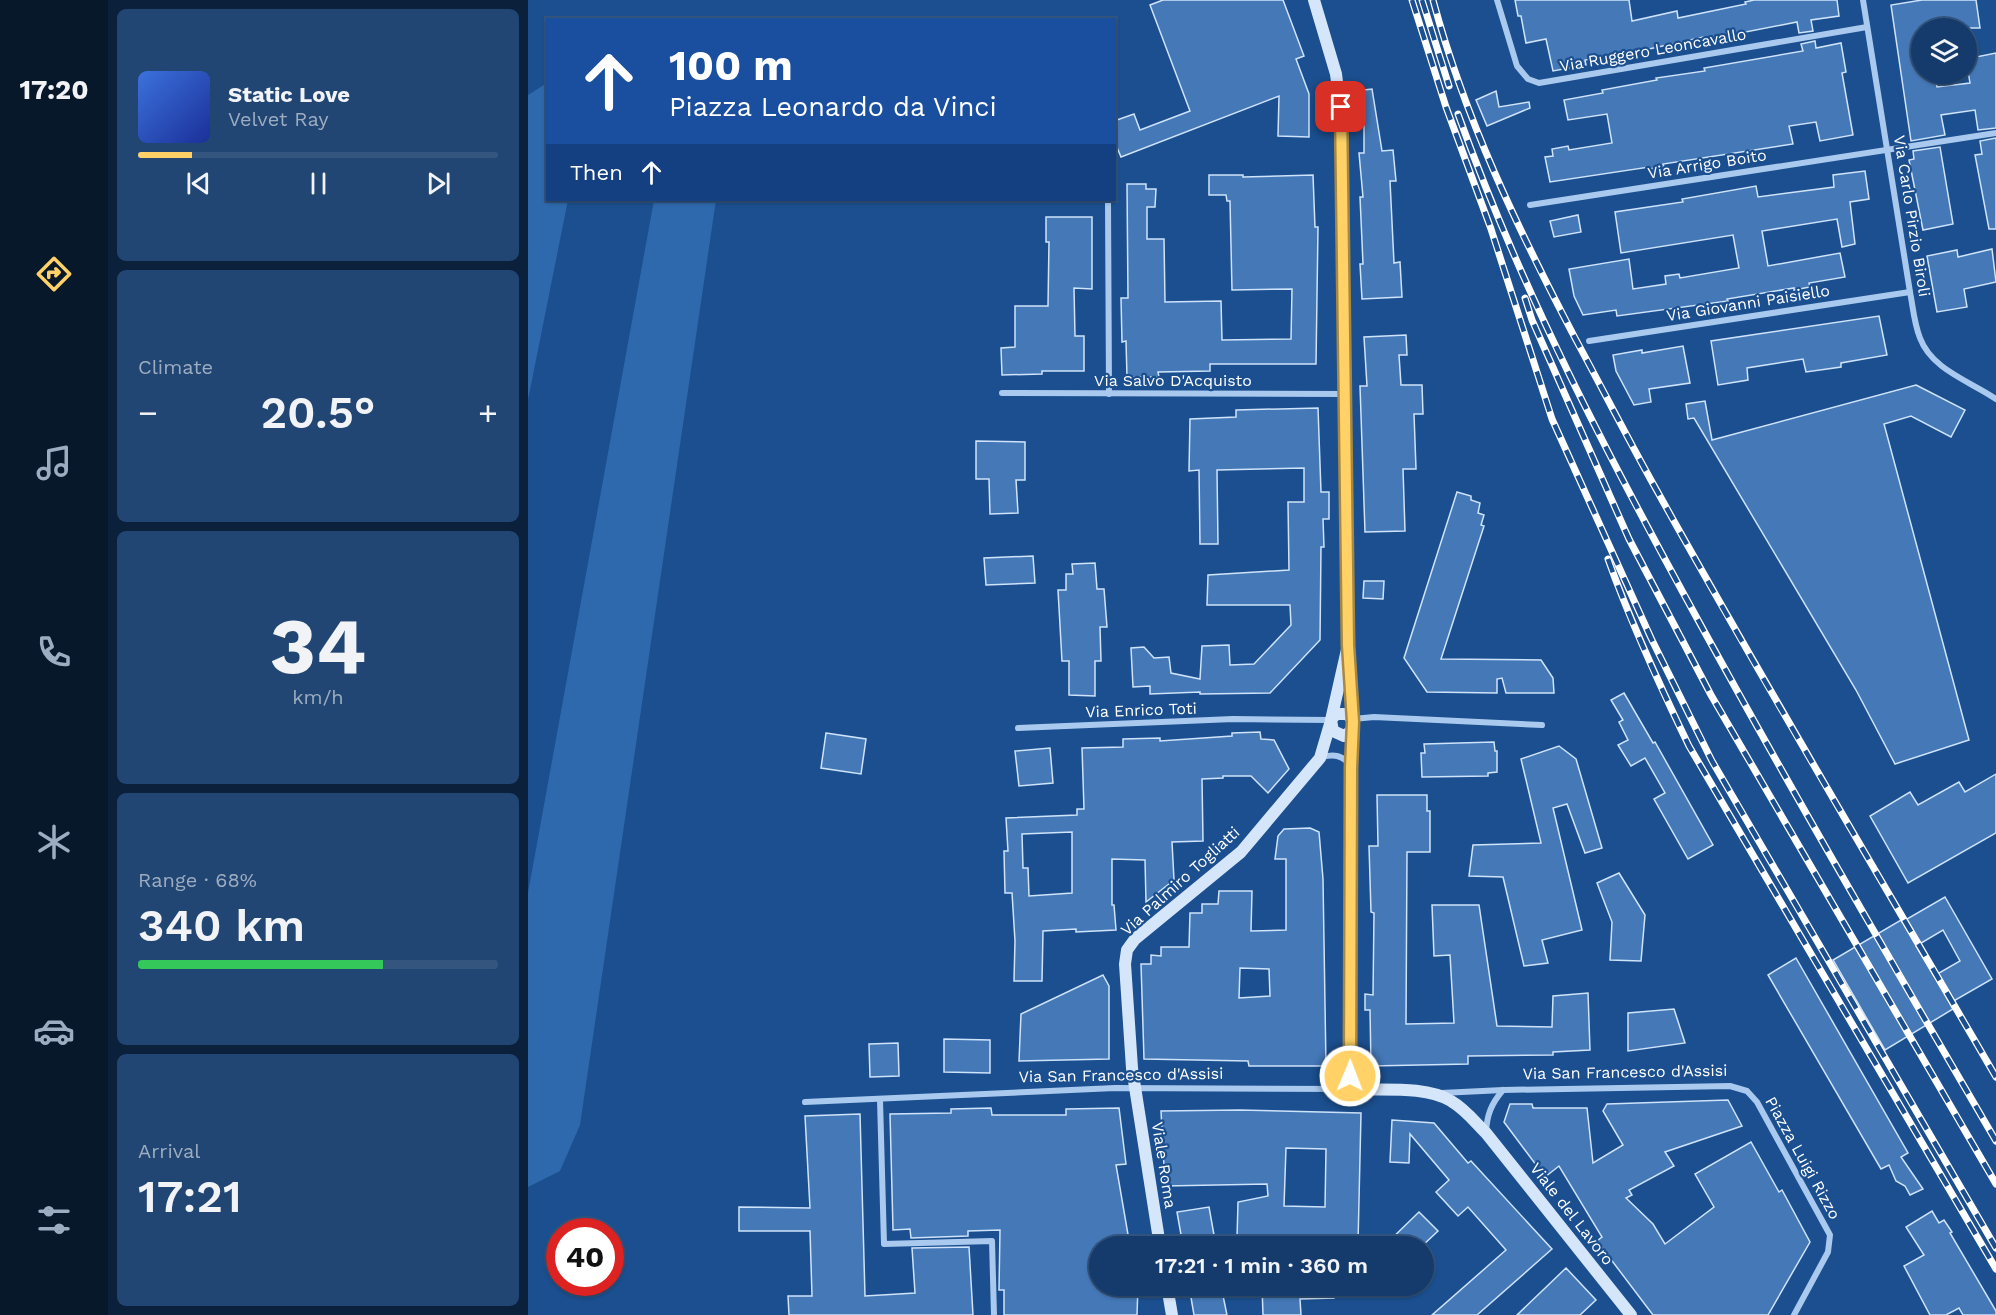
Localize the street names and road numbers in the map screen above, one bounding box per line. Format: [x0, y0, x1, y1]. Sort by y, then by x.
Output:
street label: Via Ruggero Leoncavallo [1558, 24, 1748, 76]
street label: Via Carlo Pirzio Biroli [1890, 134, 1934, 298]
street label: Via Arrigo Boito [1646, 145, 1768, 183]
street label: Via Giovanni Paisiello [1665, 281, 1831, 325]
street label: Via Salvo D'Acquisto [1094, 371, 1252, 390]
street label: Via Enrico Toti [1085, 699, 1197, 721]
street label: Via Palmiro Togliatti [1117, 823, 1243, 939]
street label: Via San Francesco d'Assisi [1522, 1061, 1728, 1083]
street label: Via San Francesco d'Assisi [1018, 1064, 1224, 1086]
street label: Piazza Luigi Rizzo [1761, 1093, 1845, 1223]
street label: Viale Roma [1148, 1120, 1180, 1210]
street label: Viale del Lavoro [1526, 1159, 1618, 1269]

